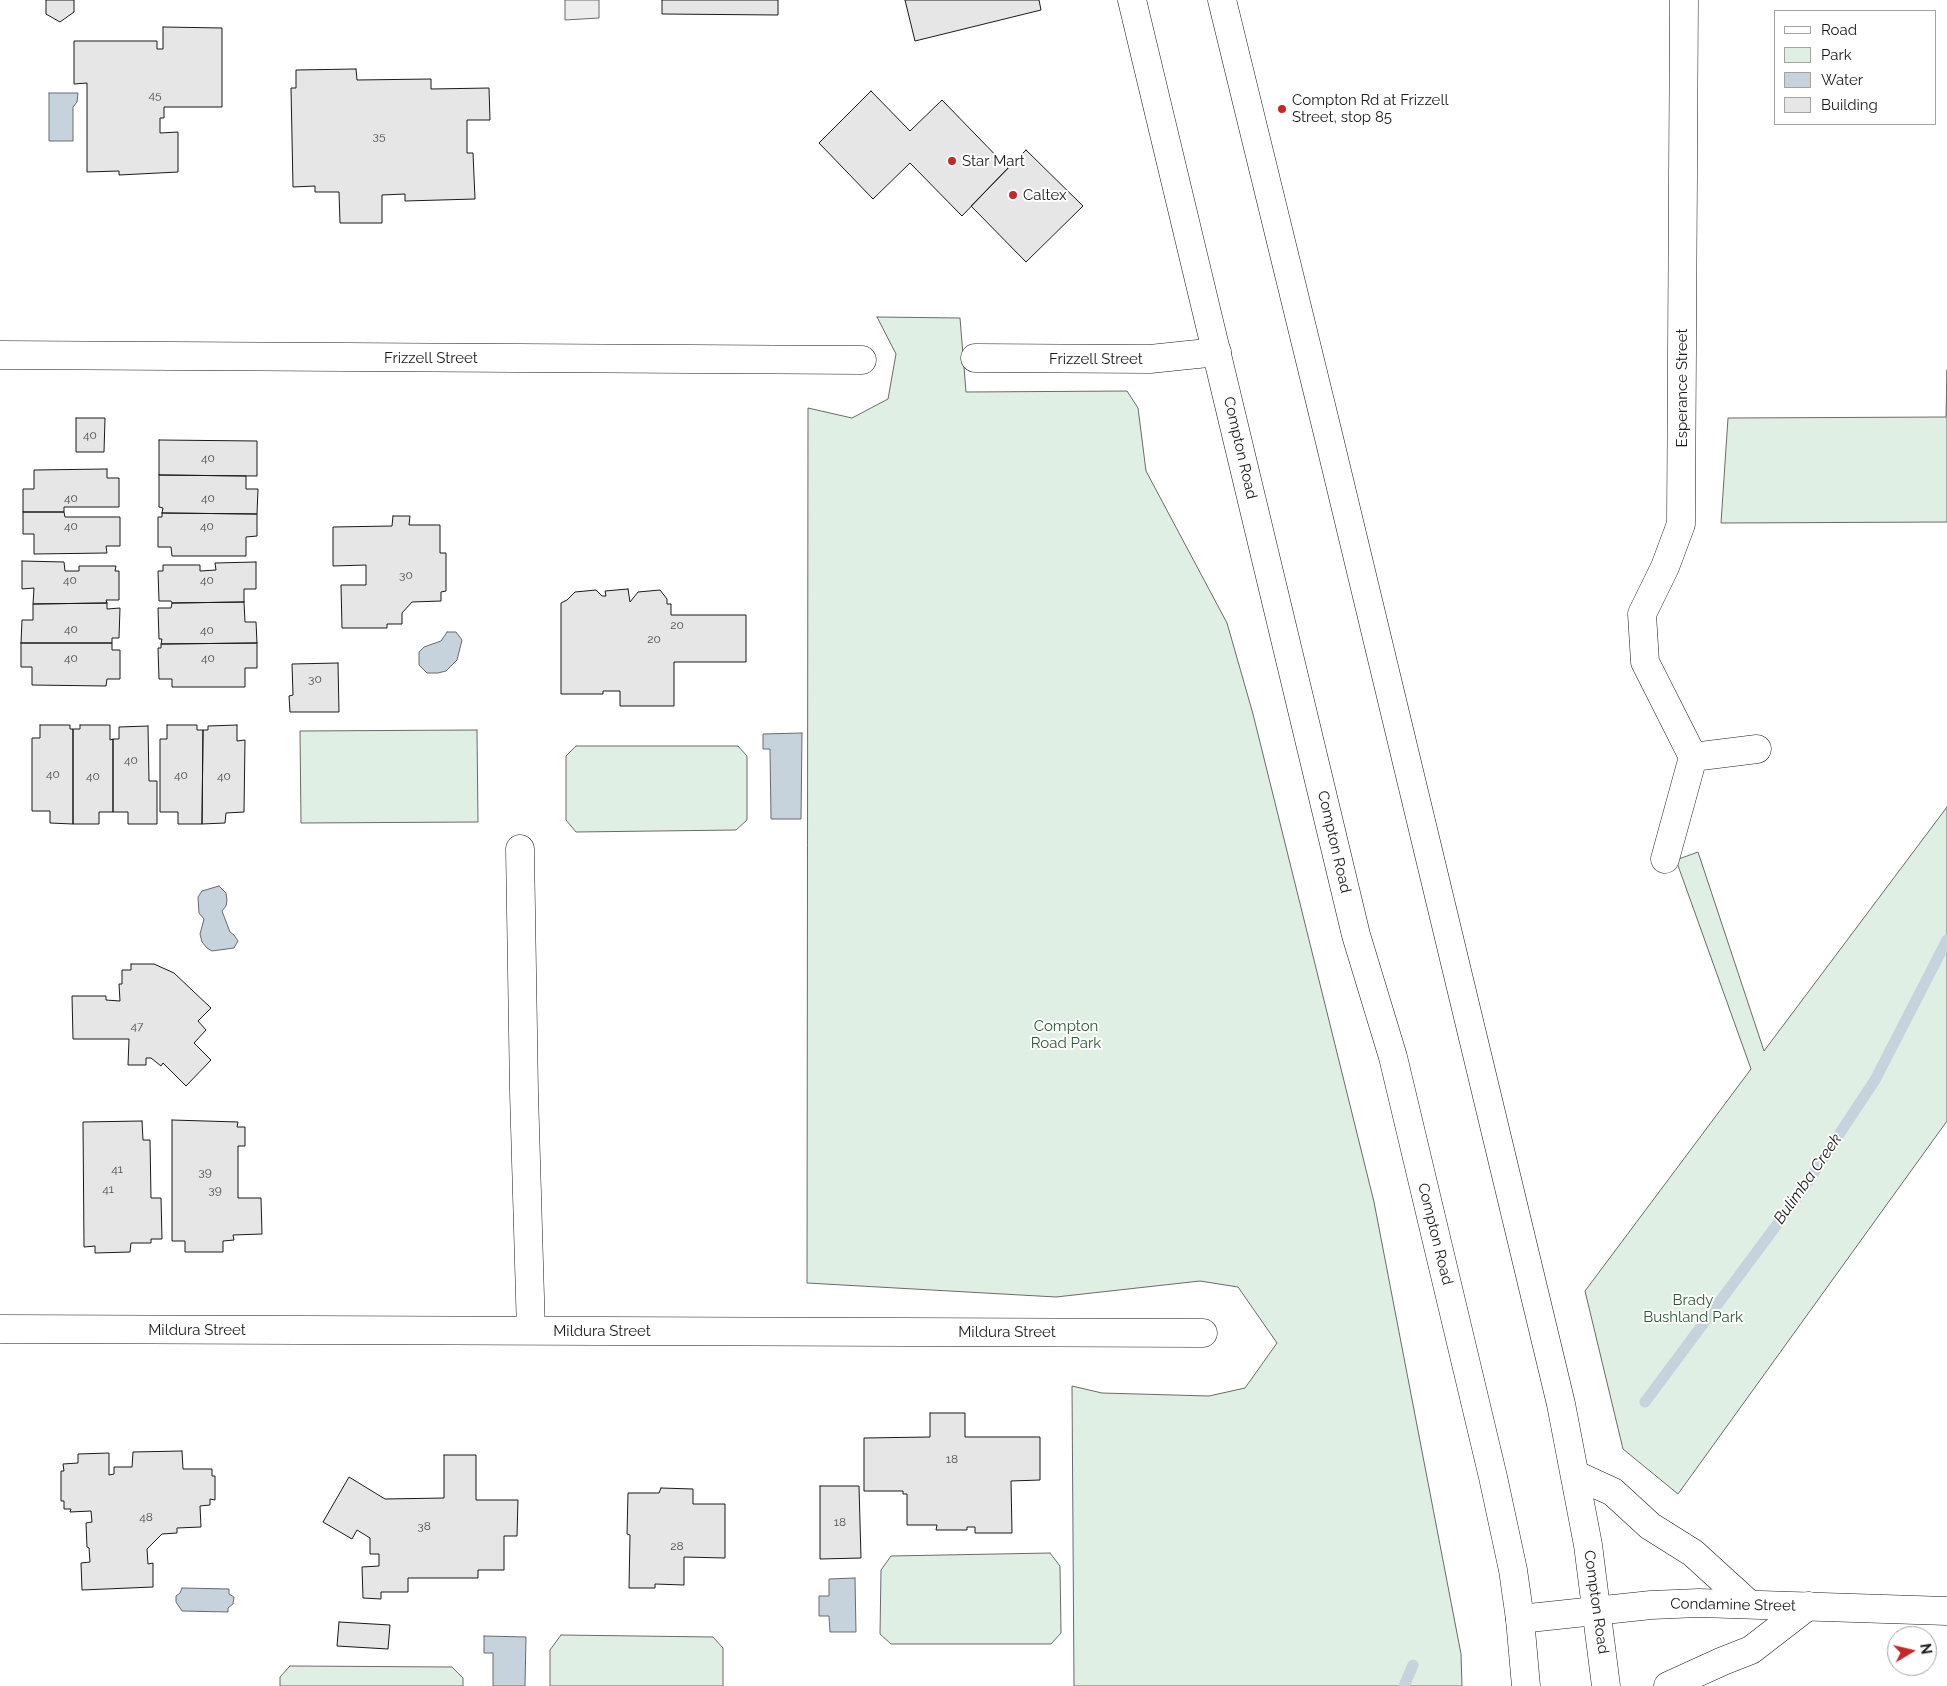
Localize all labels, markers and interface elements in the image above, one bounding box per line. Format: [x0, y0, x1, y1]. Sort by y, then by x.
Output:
legend [1774, 10, 1937, 125]
text: Road [1821, 21, 1857, 39]
text: Park [1821, 46, 1852, 64]
text: Water [1821, 71, 1863, 89]
house number: 45 [148, 88, 162, 102]
place label: Compton Rd at Frizzell Street, stop 85 [1292, 91, 1449, 126]
text: Building [1821, 96, 1878, 114]
marker: Compton Rd at Frizzell Street, stop 85 [1276, 103, 1288, 115]
house number: 35 [373, 129, 385, 143]
place label: Star Mart [962, 152, 1025, 170]
marker: Star Mart [946, 155, 958, 167]
place label: Caltex [1023, 186, 1067, 204]
marker: Caltex [1007, 189, 1019, 201]
street label: Esperance Street [1673, 329, 1691, 447]
street label: Frizzell Street [384, 349, 478, 367]
street label: Frizzell Street [1049, 350, 1143, 368]
street label: Compton Road [1219, 395, 1261, 501]
house number: 40 [83, 428, 97, 442]
house number: 40 [201, 451, 215, 465]
house number: 40 [64, 491, 78, 505]
house number: 40 [201, 491, 215, 505]
house number: 40 [64, 519, 78, 533]
house number: 40 [200, 519, 214, 533]
house number: 30 [399, 568, 413, 582]
house number: 40 [63, 573, 77, 587]
house number: 40 [200, 573, 214, 587]
house number: 20 [670, 618, 684, 632]
house number: 40 [64, 622, 78, 636]
house number: 40 [200, 623, 214, 637]
house number: 20 [647, 632, 661, 646]
house number: 40 [64, 651, 78, 665]
house number: 40 [201, 651, 215, 665]
house number: 30 [308, 672, 322, 686]
house number: 40 [124, 753, 138, 767]
house number: 40 [46, 767, 60, 781]
house number: 40 [174, 768, 188, 782]
house number: 40 [86, 769, 100, 783]
house number: 40 [217, 769, 231, 783]
street label: Compton Road [1313, 789, 1355, 895]
park label: Compton Road Park [1031, 1017, 1101, 1052]
house number: 47 [131, 1019, 143, 1033]
water label: Bulimba Creek [1770, 1130, 1846, 1228]
house number: 41 [111, 1162, 123, 1176]
house number: 39 [198, 1165, 212, 1179]
street label: Compton Road [1414, 1181, 1456, 1287]
house number: 41 [102, 1182, 114, 1196]
house number: 39 [208, 1183, 222, 1197]
park label: Brady Bushland Park [1643, 1291, 1743, 1326]
street label: Mildura Street [148, 1321, 246, 1339]
street label: Mildura Street [553, 1322, 651, 1340]
street label: Mildura Street [958, 1323, 1056, 1341]
house number: 18 [946, 1452, 958, 1466]
house number: 48 [139, 1510, 153, 1524]
house number: 18 [834, 1515, 846, 1529]
house number: 38 [417, 1519, 431, 1533]
house number: 28 [670, 1539, 684, 1553]
street label: Compton Road [1580, 1549, 1612, 1655]
street label: Condamine Street [1670, 1595, 1796, 1615]
north arrow [1887, 1626, 1937, 1676]
text: N [1917, 1642, 1935, 1655]

